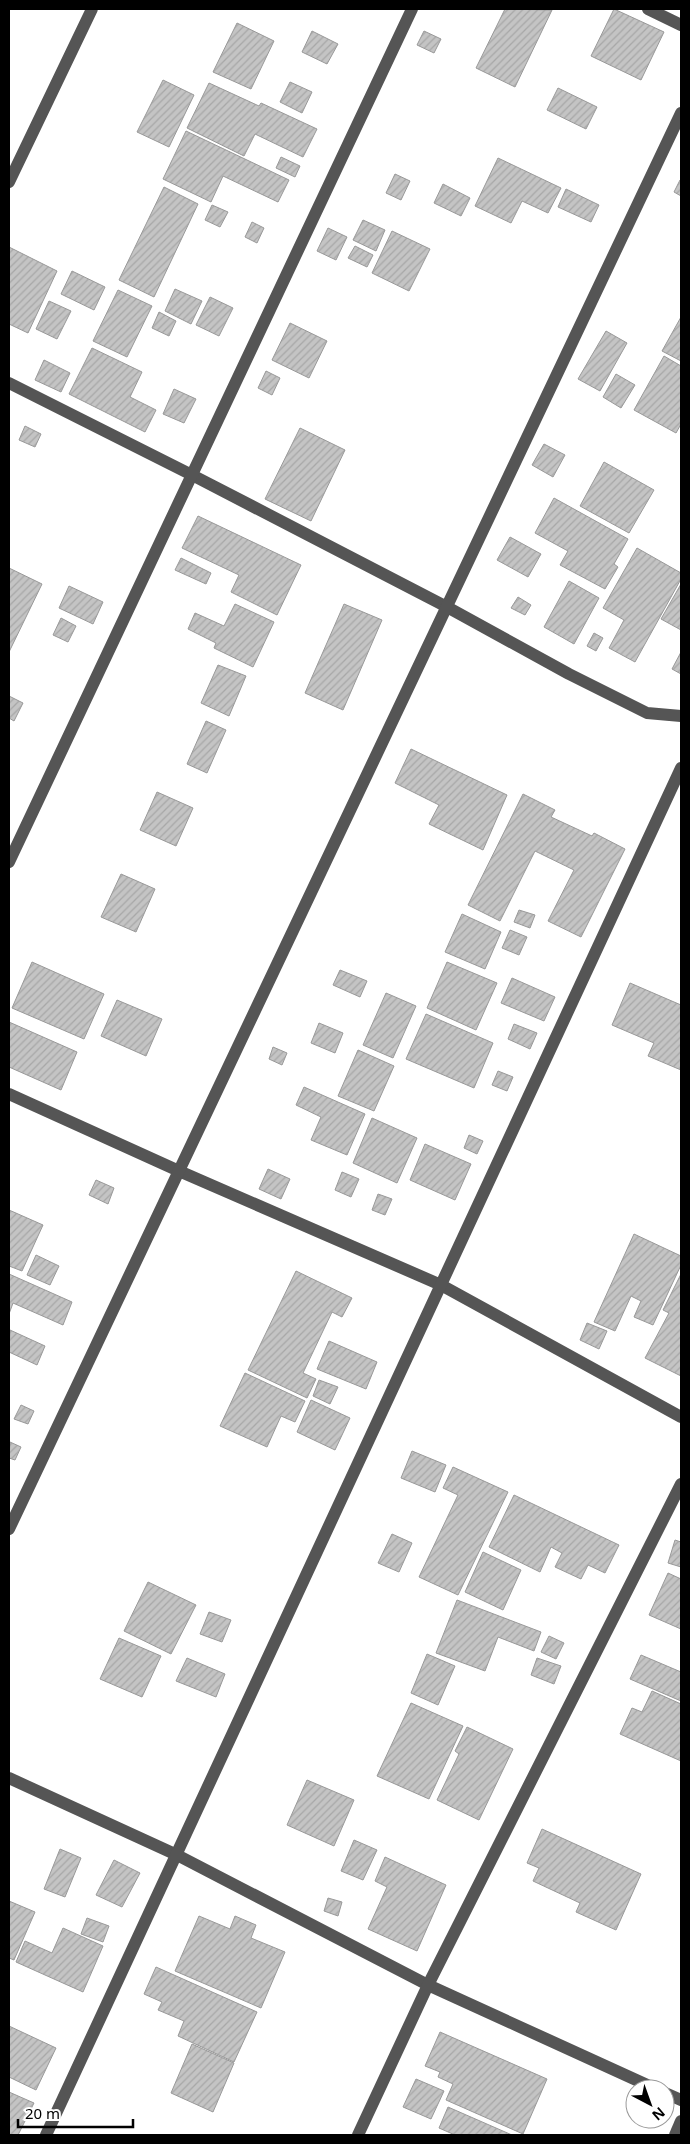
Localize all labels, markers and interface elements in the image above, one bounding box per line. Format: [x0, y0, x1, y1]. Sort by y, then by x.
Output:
north arrow [625, 2079, 675, 2129]
scale bar [18, 2096, 132, 2128]
text: 20 m [25, 2103, 60, 2123]
text: N [648, 2103, 669, 2125]

